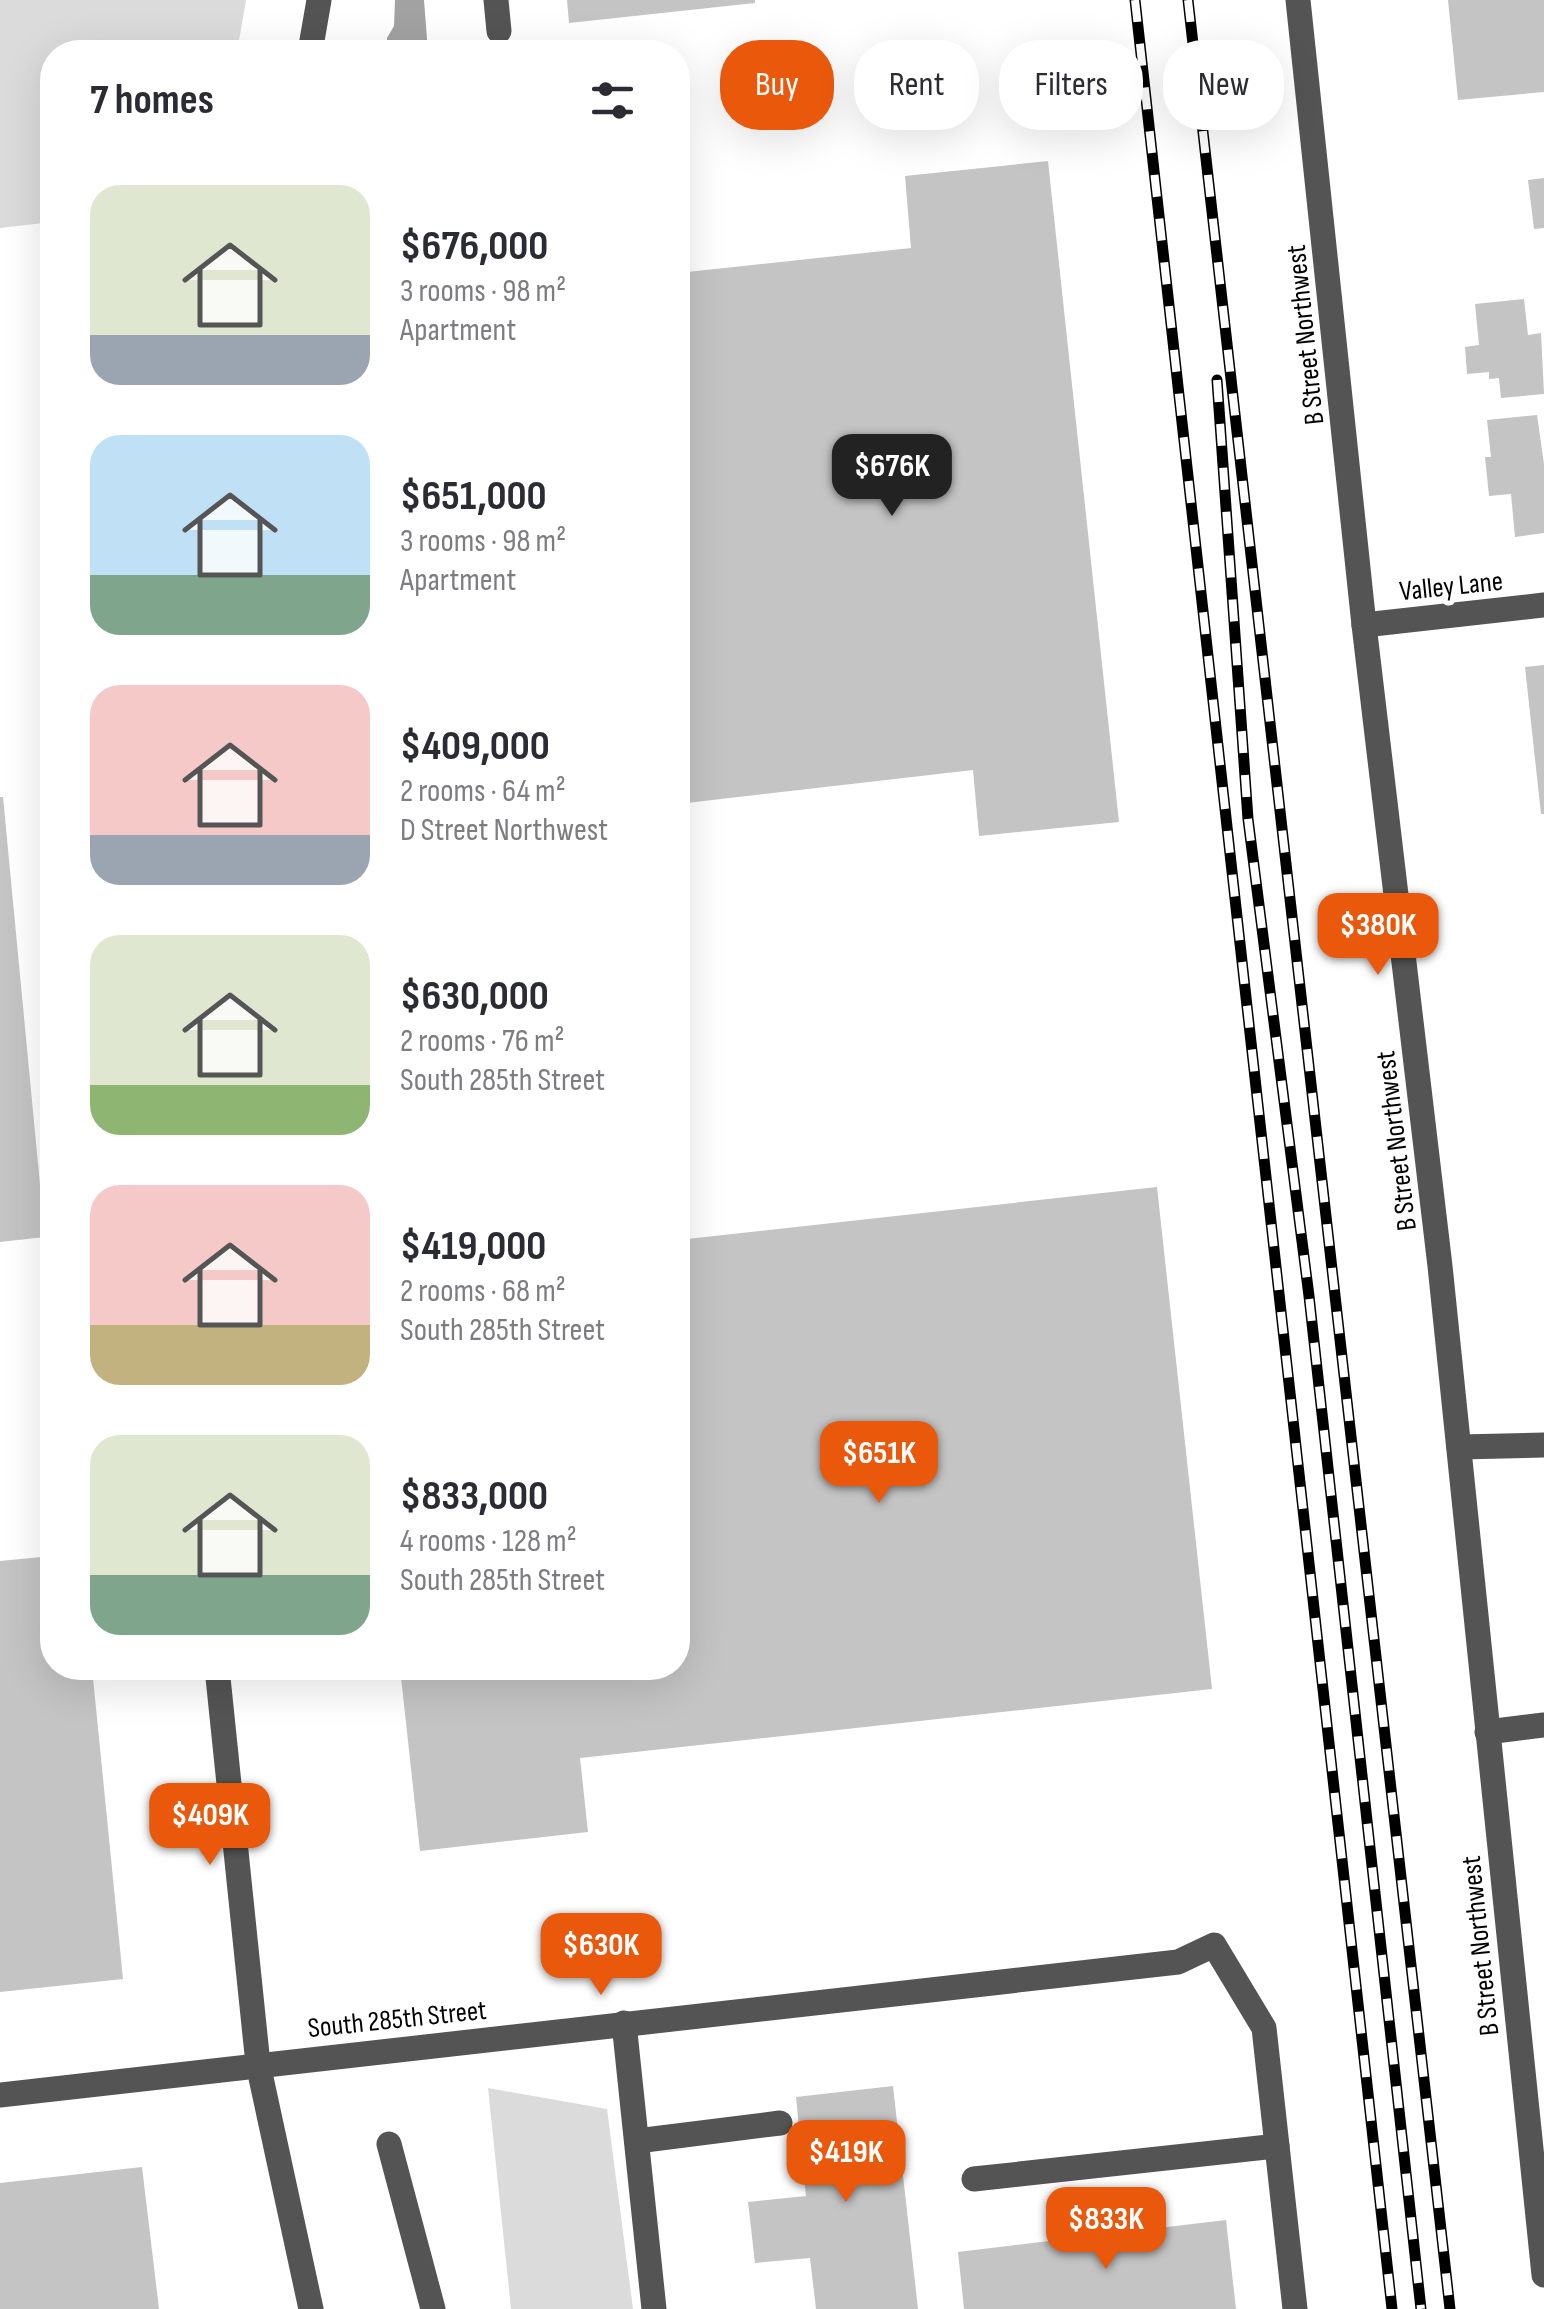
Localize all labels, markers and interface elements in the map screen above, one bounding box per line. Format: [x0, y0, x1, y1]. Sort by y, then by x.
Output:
chip: Buy [720, 40, 834, 130]
chip: Rent [854, 40, 979, 130]
chip: Filters [999, 40, 1143, 130]
chip: New [1163, 40, 1284, 130]
icon: filters [585, 73, 640, 128]
text: 7 homes [90, 75, 214, 126]
text: $676,000 [400, 221, 548, 272]
icon: home [170, 225, 290, 345]
street label: B Street Northwest [1280, 243, 1331, 426]
text: 3 rooms · 98 m² [400, 272, 566, 311]
text: Apartment [400, 311, 516, 350]
pin: $676K [822, 434, 962, 519]
text: $676K [854, 447, 930, 486]
text: $651,000 [400, 471, 546, 522]
icon: home [170, 475, 290, 595]
text: 3 rooms · 98 m² [400, 522, 566, 561]
text: Apartment [400, 561, 516, 600]
street label: Valley Lane [1398, 565, 1504, 608]
text: $409,000 [400, 721, 550, 772]
icon: home [170, 725, 290, 845]
text: 2 rooms · 64 m² [400, 772, 566, 811]
text: D Street Northwest [400, 811, 608, 850]
pin: $380K [1308, 893, 1448, 978]
text: $380K [1340, 906, 1416, 945]
text: $630,000 [400, 971, 549, 1022]
icon: home [170, 975, 290, 1095]
text: 2 rooms · 76 m² [400, 1022, 564, 1061]
street label: B Street Northwest [1369, 1049, 1424, 1232]
text: South 285th Street [400, 1061, 605, 1100]
text: $419,000 [400, 1221, 546, 1272]
icon: home [170, 1225, 290, 1345]
text: 2 rooms · 68 m² [400, 1272, 566, 1311]
text: South 285th Street [400, 1311, 605, 1350]
pin: $651K [809, 1421, 949, 1506]
text: $651K [842, 1434, 916, 1473]
text: $833,000 [400, 1471, 548, 1522]
icon: home [170, 1475, 290, 1595]
text: 4 rooms · 128 m² [400, 1522, 577, 1561]
text: South 285th Street [400, 1561, 605, 1600]
pin: $409K [140, 1783, 280, 1868]
text: $409K [171, 1796, 249, 1835]
street label: B Street Northwest [1455, 1854, 1506, 2037]
pin: $630K [531, 1913, 671, 1998]
text: $630K [563, 1926, 639, 1965]
street label: South 285th Street [306, 1994, 488, 2045]
pin: $419K [776, 2120, 916, 2205]
text: $419K [809, 2133, 883, 2172]
pin: $833K [1036, 2187, 1176, 2272]
text: $833K [1068, 2200, 1144, 2239]

